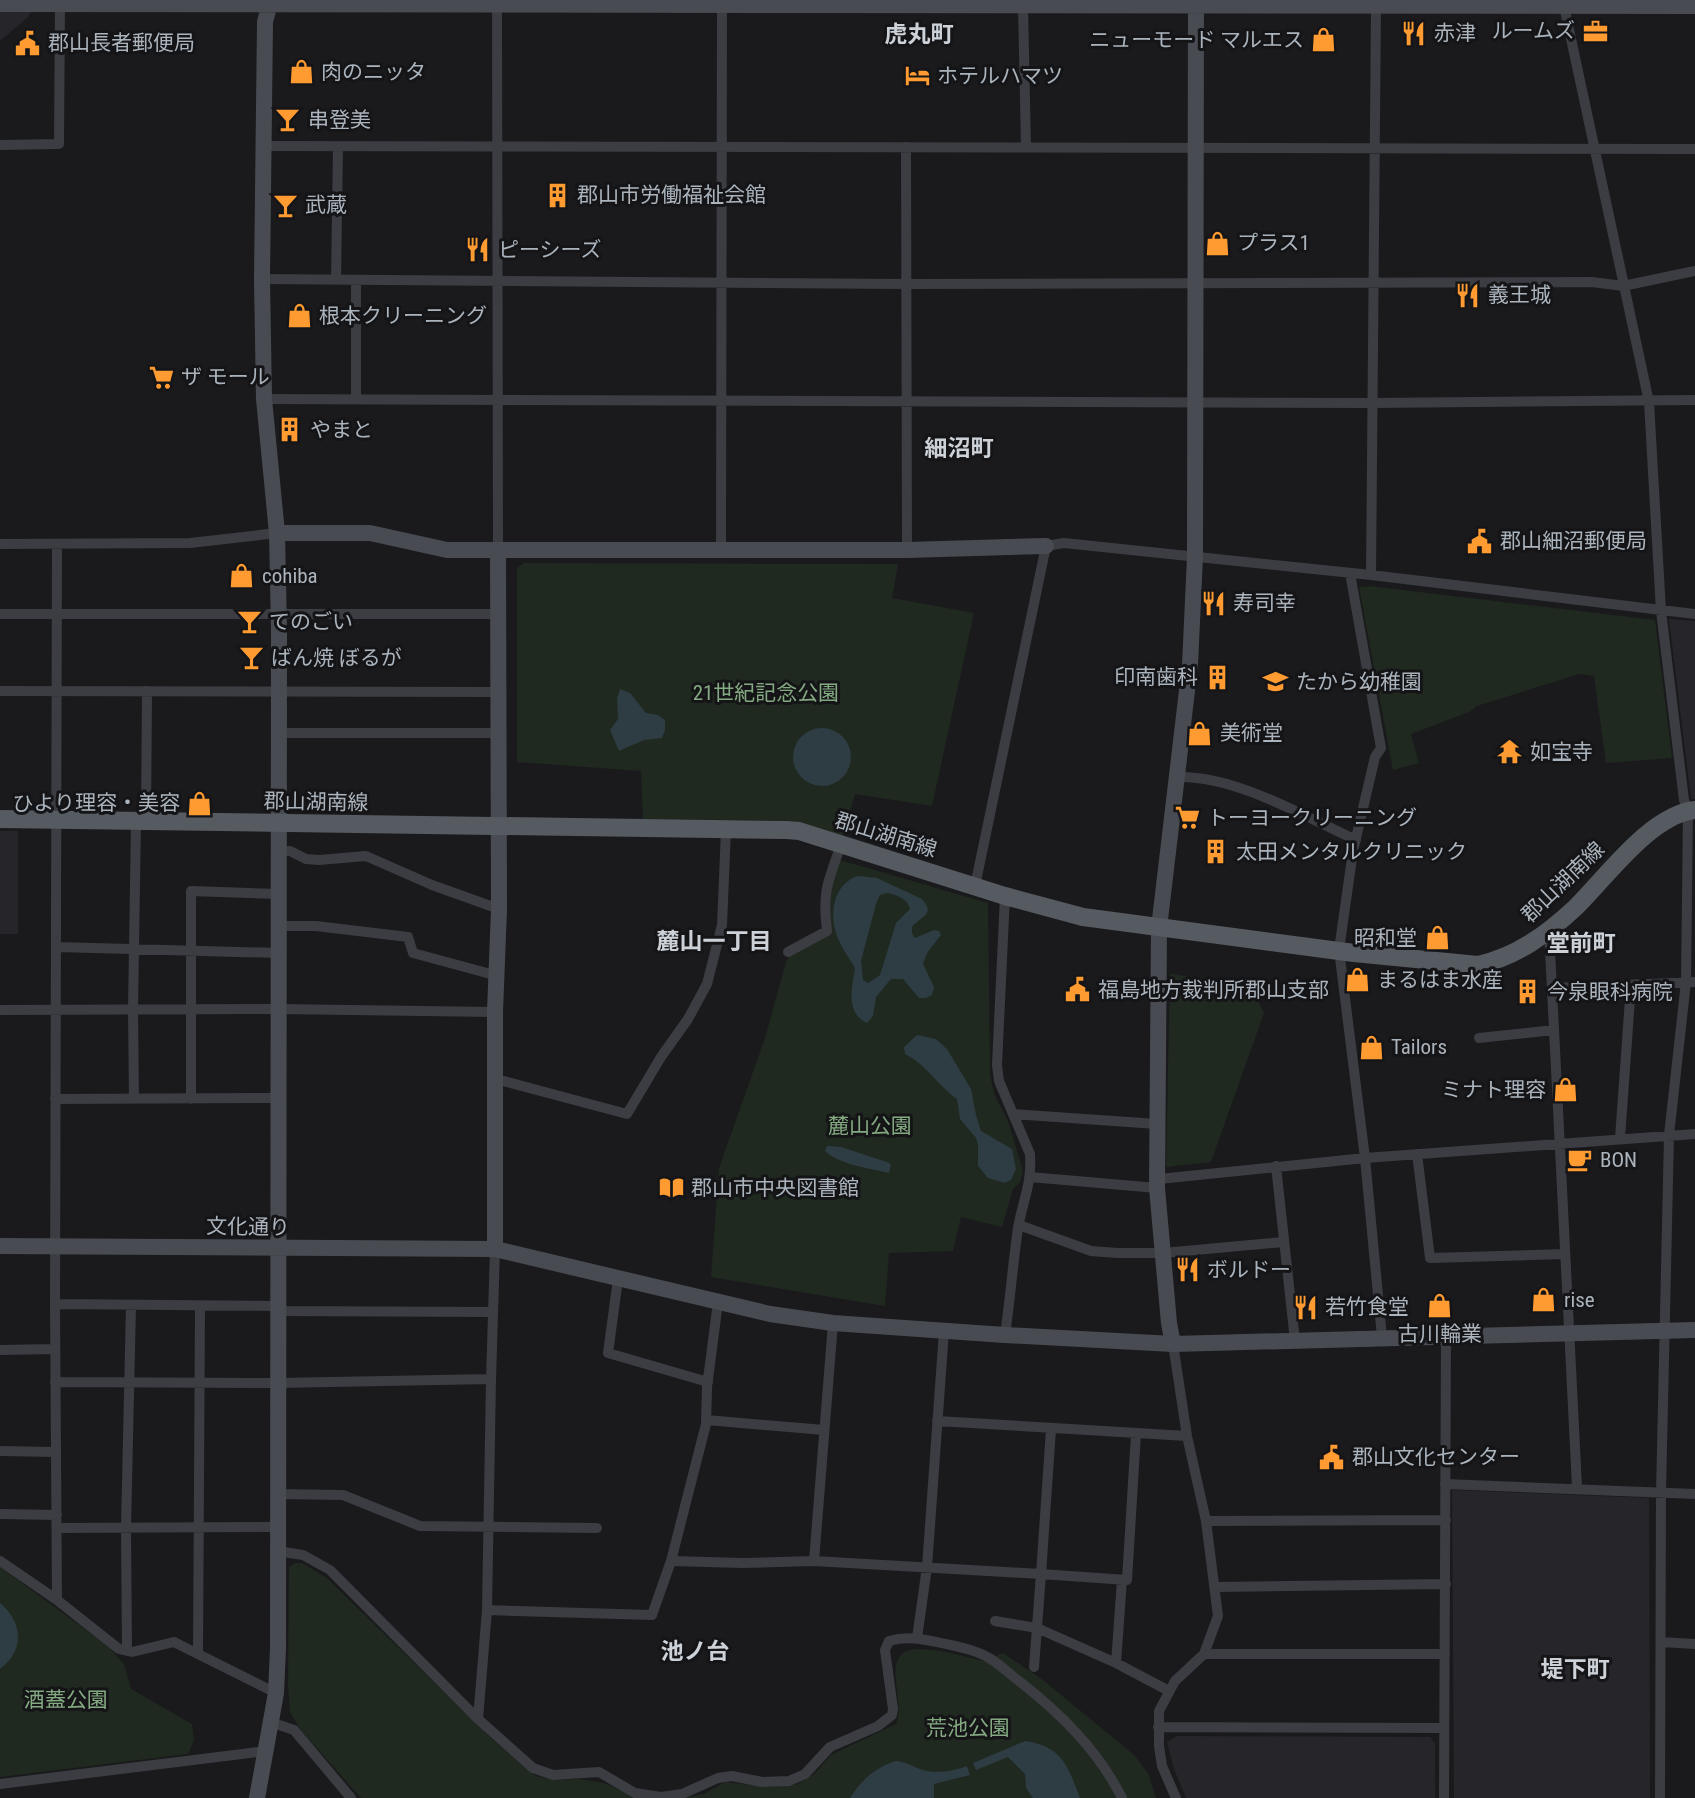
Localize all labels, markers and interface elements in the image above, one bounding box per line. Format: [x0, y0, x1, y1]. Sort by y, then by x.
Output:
office icon: ルームズ [1581, 17, 1609, 45]
restaurant icon: 赤津 [1400, 19, 1428, 47]
place label: ルームズ [1492, 19, 1575, 43]
district label: 虎丸町 [885, 21, 954, 48]
place label: 赤津 [1434, 21, 1476, 45]
shop icon: ニューモード マルエス [1310, 26, 1338, 54]
place label: ニューモード マルエス [1089, 28, 1304, 52]
public building icon: 郡山長者郵便局 [14, 29, 42, 57]
place label: 郡山長者郵便局 [48, 31, 195, 55]
shop icon: 肉のニッタ [287, 58, 315, 86]
place label: 肉のニッタ [321, 60, 426, 84]
hotel icon: ホテルハマツ [903, 62, 931, 90]
place label: ホテルハマツ [937, 64, 1063, 88]
bar icon: 串登美 [274, 106, 302, 134]
place label: 串登美 [308, 108, 371, 132]
building icon: 郡山市労働福祉会館 [543, 181, 571, 209]
place label: 郡山市労働福祉会館 [577, 183, 766, 207]
bar icon: 武蔵 [271, 191, 299, 219]
place label: 武蔵 [305, 193, 347, 217]
shop icon: プラス1 [1203, 229, 1231, 257]
place label: プラス1 [1237, 231, 1310, 255]
restaurant icon: ピーシーズ [464, 236, 492, 264]
place label: ピーシーズ [498, 238, 602, 262]
restaurant icon: 義王城 [1454, 281, 1482, 309]
place label: 義王城 [1488, 283, 1551, 307]
shop icon: 根本クリーニング [285, 302, 313, 330]
place label: 根本クリーニング [319, 304, 487, 328]
supermarket icon: ザ モール [147, 363, 175, 391]
place label: ザ モール [181, 365, 270, 389]
building icon: やまと [276, 416, 304, 444]
place label: やまと [310, 418, 373, 442]
district label: 細沼町 [925, 435, 994, 462]
public building icon: 郡山細沼郵便局 [1466, 527, 1494, 555]
place label: 郡山細沼郵便局 [1500, 529, 1647, 553]
shop icon: cohiba [228, 562, 256, 590]
place label: cohiba [262, 564, 318, 588]
restaurant icon: 寿司幸 [1199, 589, 1227, 617]
place label: 寿司幸 [1233, 591, 1296, 615]
bar icon: てのごい [235, 608, 263, 636]
place label: てのごい [269, 610, 353, 634]
bar icon: ばん焼 ぼるが [237, 644, 265, 672]
place label: ばん焼 ぼるが [271, 646, 402, 670]
building icon: 印南歯科 [1204, 663, 1232, 691]
place label: 印南歯科 [1114, 665, 1198, 689]
school or university icon: たから幼稚園 [1262, 668, 1290, 696]
place label: たから幼稚園 [1296, 670, 1422, 694]
park label: 21世紀記念公園 [693, 681, 839, 705]
shop icon: 美術堂 [1186, 719, 1214, 747]
place label: 美術堂 [1220, 721, 1283, 745]
temple icon: 如宝寺 [1496, 738, 1524, 766]
place label: 如宝寺 [1530, 740, 1593, 764]
shop icon: ひより理容・美容 [186, 789, 214, 817]
street label: 郡山湖南線 [263, 789, 369, 815]
place label: ひより理容・美容 [12, 791, 180, 815]
supermarket icon: トーヨークリーニング [1173, 804, 1201, 832]
place label: トーヨークリーニング [1207, 806, 1417, 830]
street label: 郡山湖南線 [832, 808, 940, 862]
street label: 郡山湖南線 [1517, 837, 1609, 927]
building icon: 太田メンタルクリニック [1202, 838, 1230, 866]
place label: 太田メンタルクリニック [1236, 840, 1467, 864]
shop icon: 昭和堂 [1423, 924, 1451, 952]
place label: 昭和堂 [1354, 926, 1417, 950]
district label: 麓山一丁目 [657, 928, 772, 955]
district label: 堂前町 [1547, 930, 1616, 957]
shop icon: まるはま水産 [1343, 966, 1371, 994]
place label: まるはま水産 [1377, 968, 1503, 992]
public building icon: 福島地方裁判所郡山支部 [1064, 976, 1092, 1004]
place label: 福島地方裁判所郡山支部 [1098, 978, 1329, 1002]
building icon: 今泉眼科病院 [1513, 978, 1541, 1006]
place label: 今泉眼科病院 [1547, 980, 1673, 1004]
shop icon: Tailors [1357, 1033, 1385, 1061]
place label: Tailors [1391, 1035, 1447, 1059]
shop icon: ミナト理容 [1552, 1076, 1580, 1104]
place label: ミナト理容 [1441, 1078, 1546, 1102]
park label: 麓山公園 [828, 1114, 912, 1138]
cafe icon: BON [1566, 1146, 1594, 1174]
place label: BON [1600, 1148, 1637, 1172]
library icon: 郡山市中央図書館 [657, 1174, 685, 1202]
place label: 郡山市中央図書館 [691, 1176, 859, 1200]
street label: 文化通り [206, 1214, 290, 1240]
restaurant icon: ボルドー [1173, 1256, 1201, 1284]
place label: ボルドー [1207, 1258, 1291, 1282]
shop icon: rise [1530, 1286, 1558, 1314]
place label: rise [1564, 1288, 1595, 1312]
shop icon: 古川輪業 [1426, 1291, 1454, 1319]
restaurant icon: 若竹食堂 [1291, 1293, 1319, 1321]
place label: 若竹食堂 [1325, 1295, 1409, 1319]
place label: 古川輪業 [1398, 1322, 1482, 1346]
public building icon: 郡山文化センター [1318, 1443, 1346, 1471]
place label: 郡山文化センター [1352, 1445, 1520, 1469]
district label: 池ノ台 [661, 1638, 730, 1665]
district label: 堤下町 [1541, 1656, 1610, 1683]
park label: 酒蓋公園 [24, 1688, 108, 1712]
park label: 荒池公園 [926, 1716, 1010, 1740]

